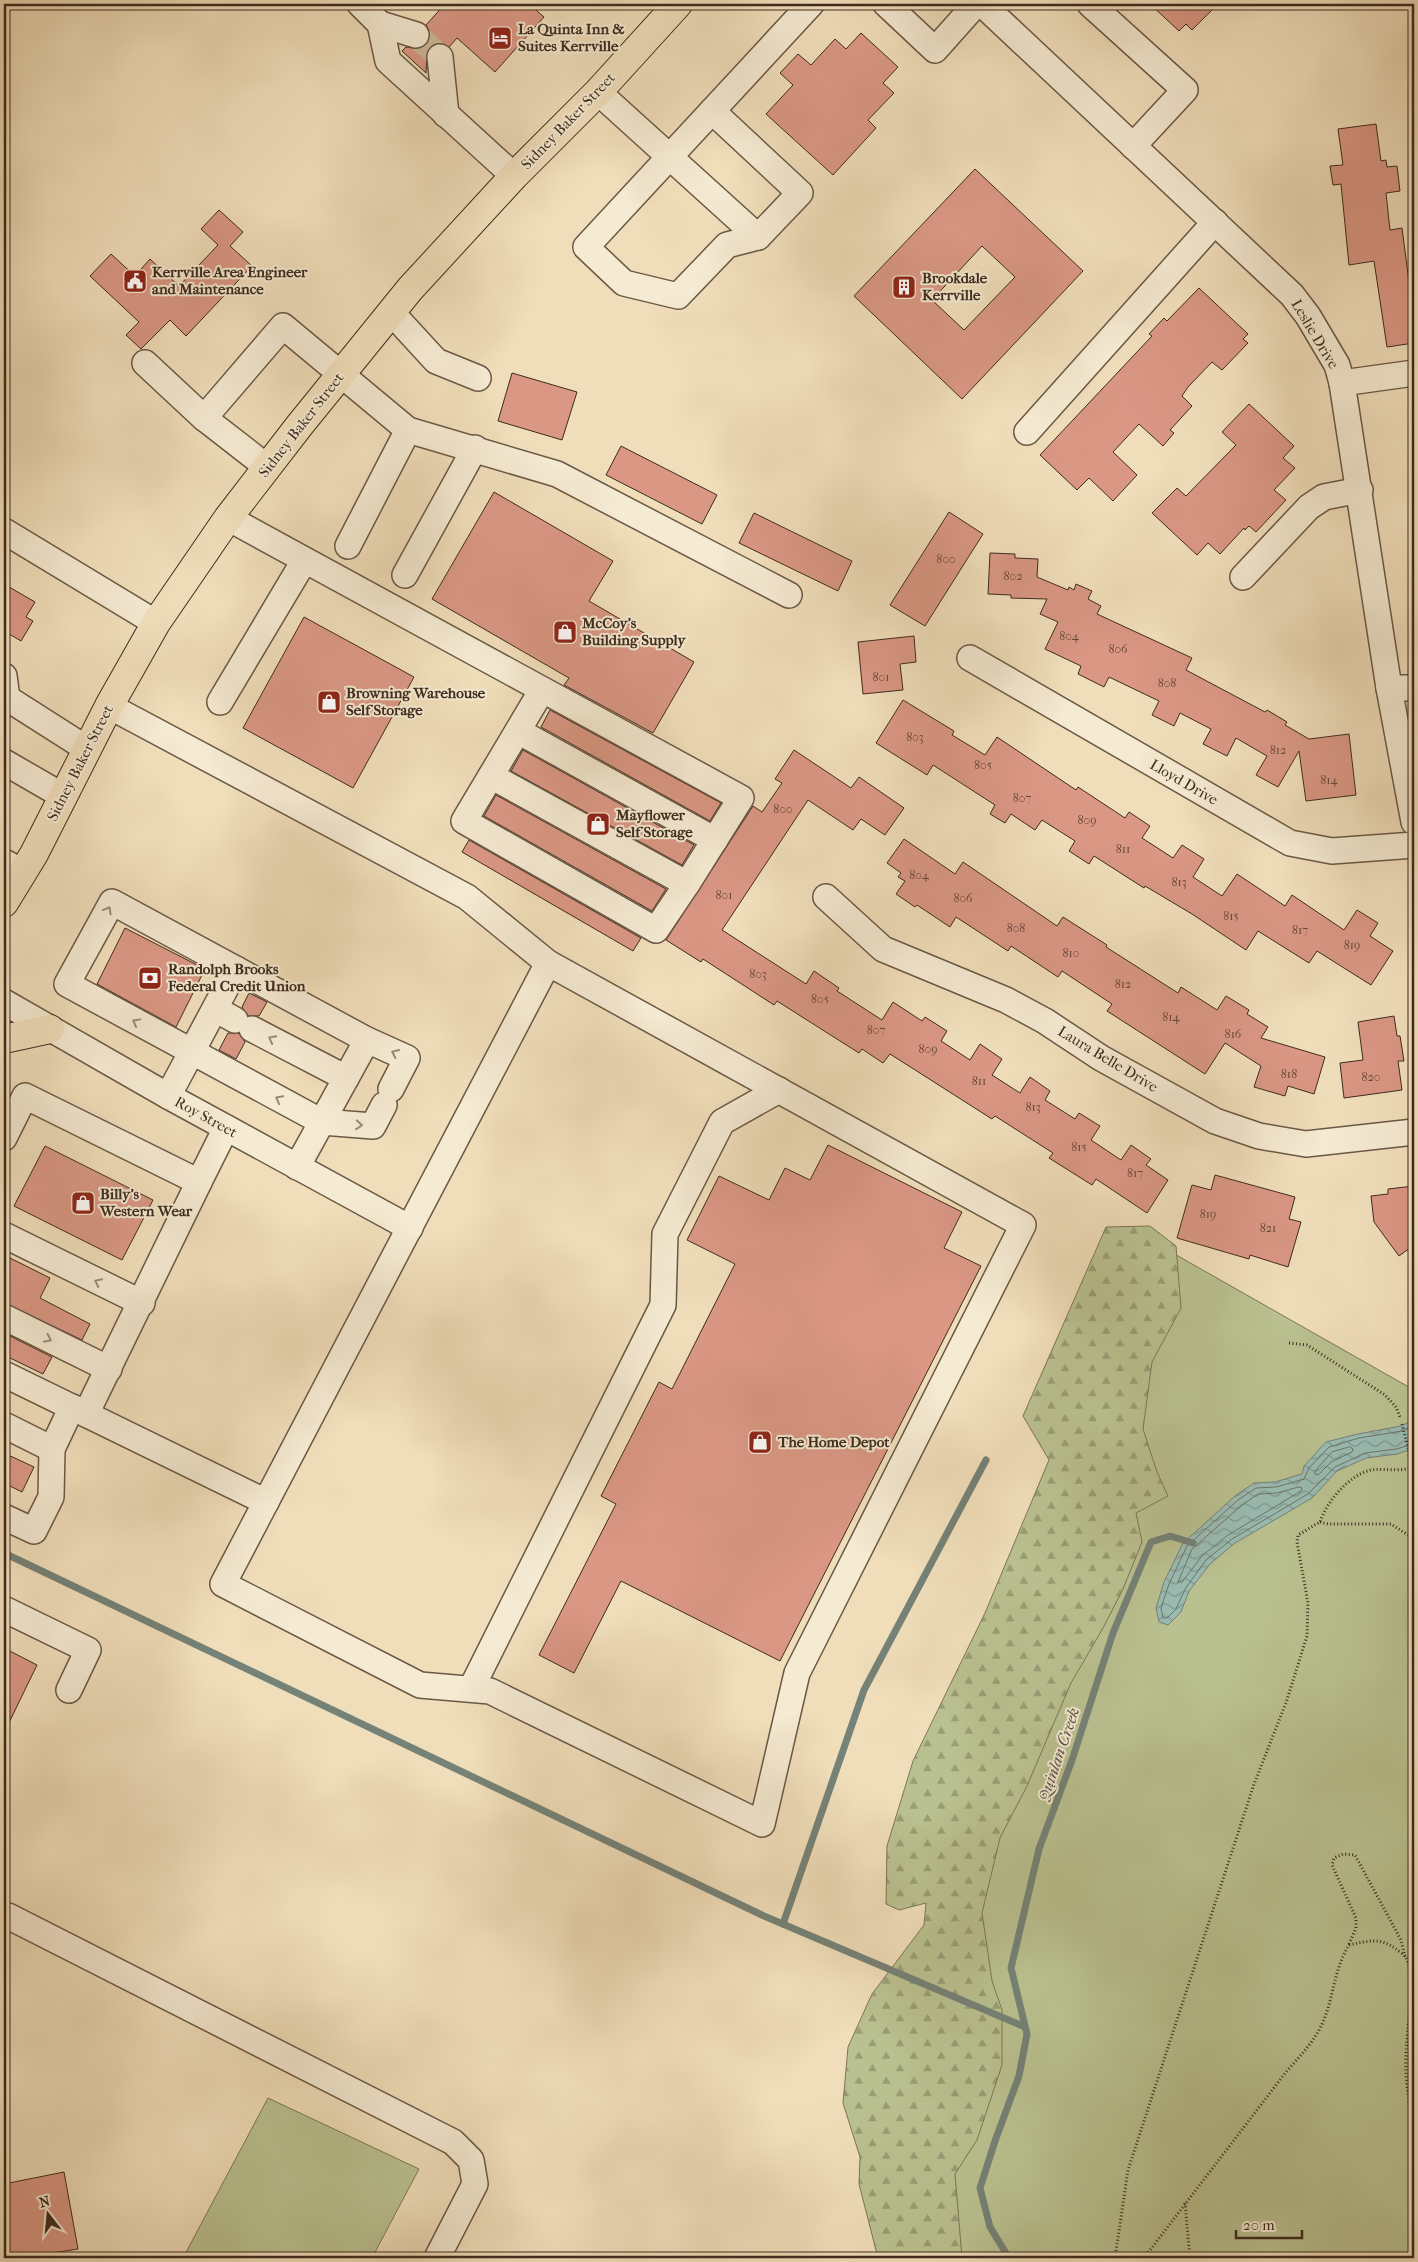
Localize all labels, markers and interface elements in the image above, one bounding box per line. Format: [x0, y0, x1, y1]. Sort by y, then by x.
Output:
place label: La Quinta Inn & Suites Kerrville [518, 20, 625, 55]
hotel icon: La Quinta Inn & Suites Kerrville [487, 25, 513, 51]
street label: Sidney Baker Street [517, 68, 619, 173]
place label: Kerrville Area Engineer and Maintenance [152, 263, 308, 298]
public building icon: Kerrville Area Engineer and Maintenance [122, 268, 148, 294]
place label: Brookdale Kerrville [922, 269, 988, 304]
building icon: Brookdale Kerrville [891, 274, 917, 300]
street label: Leslie Drive [1287, 296, 1343, 372]
street label: Sidney Baker Street [255, 369, 348, 481]
house number: 800 [936, 552, 956, 566]
house number: 802 [1004, 569, 1022, 583]
place label: McCoy's Building Supply [581, 614, 686, 649]
shop icon: McCoy's Building Supply [552, 619, 578, 645]
house number: 804 [1059, 629, 1080, 643]
house number: 806 [1108, 642, 1128, 656]
house number: 801 [873, 670, 889, 684]
house number: 808 [1158, 676, 1176, 690]
place label: Browning Warehouse Self Storage [346, 684, 486, 719]
shop icon: Browning Warehouse Self Storage [316, 689, 342, 715]
street label: Sidney Baker Street [43, 701, 117, 824]
house number: 803 [906, 730, 924, 744]
house number: 812 [1270, 743, 1286, 757]
street label: Lloyd Drive [1147, 755, 1222, 809]
house number: 805 [974, 758, 992, 772]
house number: 814 [1320, 773, 1339, 787]
house number: 807 [1013, 791, 1031, 805]
house number: 800 [773, 802, 793, 816]
place label: Mayflower Self Storage [615, 806, 693, 841]
shop icon: Mayflower Self Storage [585, 811, 611, 837]
house number: 809 [1078, 813, 1096, 827]
house number: 811 [1116, 842, 1130, 856]
house number: 804 [909, 868, 930, 882]
house number: 813 [1171, 875, 1187, 889]
house number: 801 [716, 888, 732, 902]
house number: 806 [953, 891, 973, 905]
one-way arrow [102, 907, 112, 916]
house number: 815 [1223, 909, 1239, 923]
house number: 808 [1007, 921, 1025, 935]
house number: 817 [1292, 923, 1308, 937]
house number: 819 [1344, 938, 1360, 952]
house number: 810 [1063, 946, 1079, 960]
place label: Randolph Brooks Federal Credit Union [167, 960, 306, 995]
bank icon: Randolph Brooks Federal Credit Union [137, 965, 163, 991]
house number: 803 [749, 967, 767, 981]
house number: 812 [1115, 977, 1131, 991]
house number: 805 [811, 992, 829, 1006]
house number: 814 [1162, 1010, 1181, 1024]
one-way arrow [132, 1018, 141, 1028]
street label: Laura Belle Drive [1055, 1022, 1162, 1096]
house number: 807 [867, 1023, 885, 1037]
house number: 816 [1225, 1027, 1242, 1041]
one-way arrow [268, 1035, 277, 1045]
house number: 809 [919, 1042, 937, 1056]
one-way arrow [391, 1048, 400, 1059]
house number: 818 [1281, 1067, 1297, 1081]
house number: 820 [1362, 1070, 1380, 1084]
house number: 811 [972, 1074, 986, 1088]
street label: Roy Street [172, 1092, 241, 1142]
one-way arrow [275, 1095, 284, 1105]
house number: 813 [1025, 1100, 1041, 1114]
one-way arrow [356, 1119, 364, 1130]
house number: 815 [1071, 1140, 1087, 1154]
house number: 817 [1127, 1166, 1143, 1180]
place label: Billy's Western Wear [99, 1185, 193, 1220]
shop icon: Billy's Western Wear [70, 1190, 96, 1216]
house number: 819 [1200, 1207, 1216, 1221]
house number: 821 [1260, 1221, 1276, 1235]
one-way arrow [94, 1277, 103, 1288]
one-way arrow [42, 1333, 51, 1343]
shop icon: The Home Depot [747, 1429, 773, 1455]
place label: The Home Depot [777, 1433, 890, 1451]
water label: Quinlan Creek [1033, 1705, 1084, 1804]
north arrow [22, 2190, 72, 2240]
text: N [37, 2192, 52, 2212]
scale bar [1236, 2207, 1302, 2239]
text: 20 m [1243, 2216, 1275, 2234]

